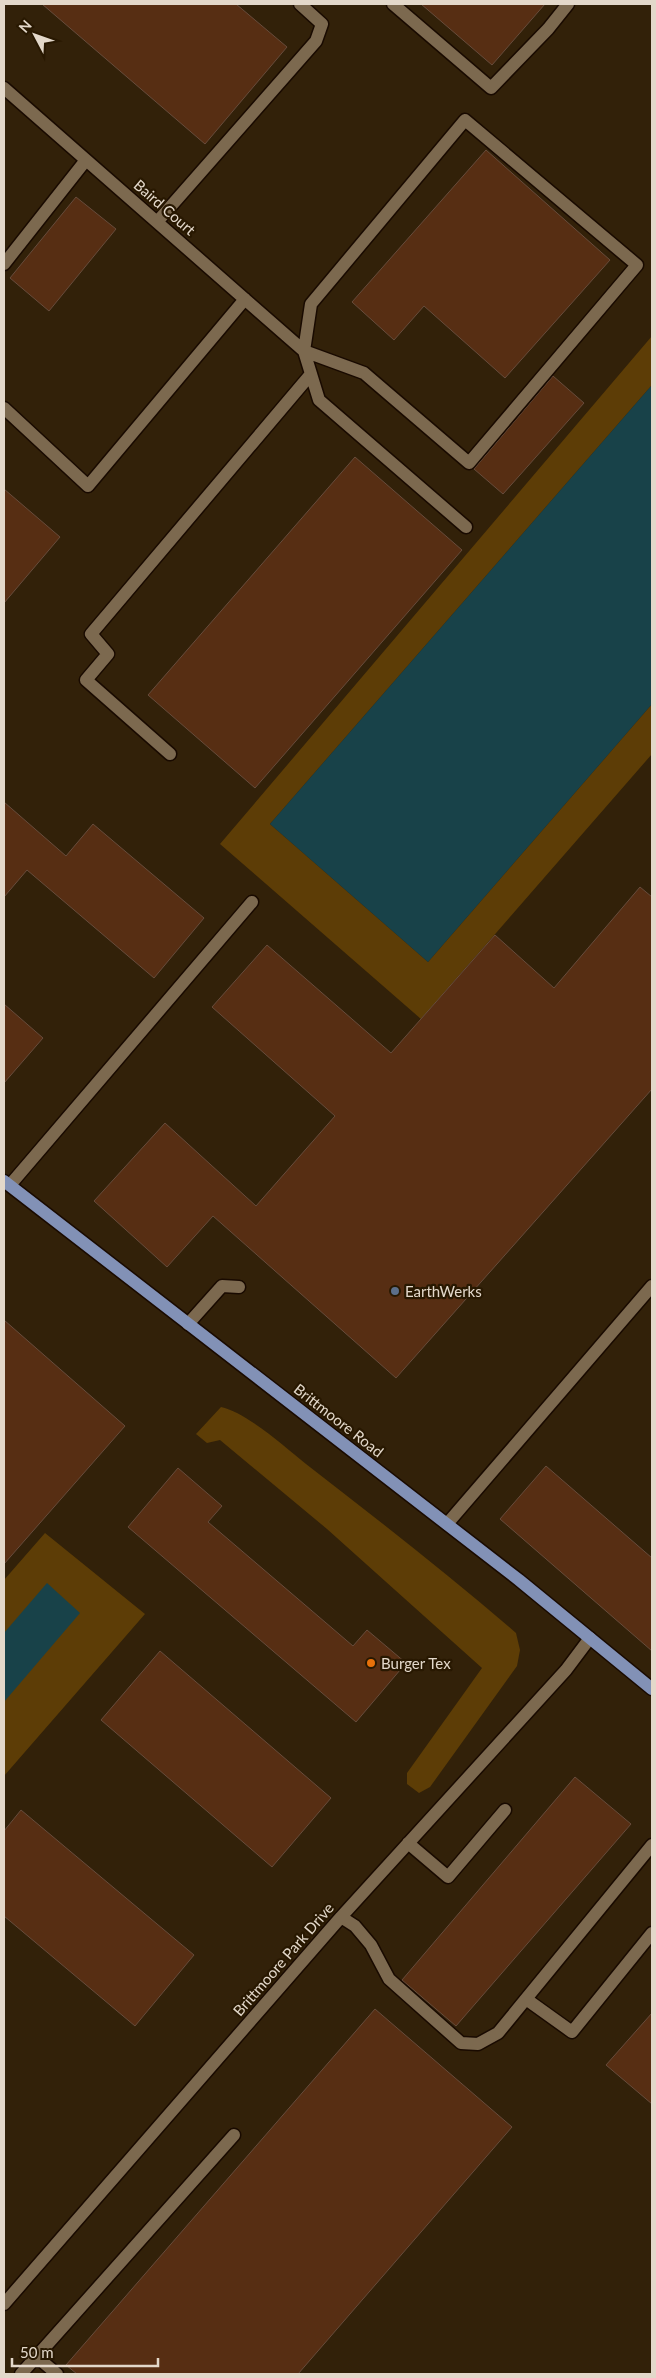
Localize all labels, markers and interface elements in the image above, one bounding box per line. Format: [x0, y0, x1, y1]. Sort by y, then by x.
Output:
north arrow [10, 10, 60, 60]
text: N [15, 16, 35, 36]
street label: Baird Court [131, 175, 200, 239]
place label: EarthWerks [405, 1282, 482, 1300]
marker: EarthWerks [389, 1285, 401, 1297]
street label: Brittmoore Road [291, 1380, 387, 1460]
place label: Burger Tex [381, 1654, 451, 1672]
marker: Burger Tex [365, 1657, 377, 1669]
street label: Brittmoore Park Drive [229, 1899, 337, 2019]
scale bar [12, 2336, 159, 2368]
text: 50 m [20, 2343, 54, 2361]

